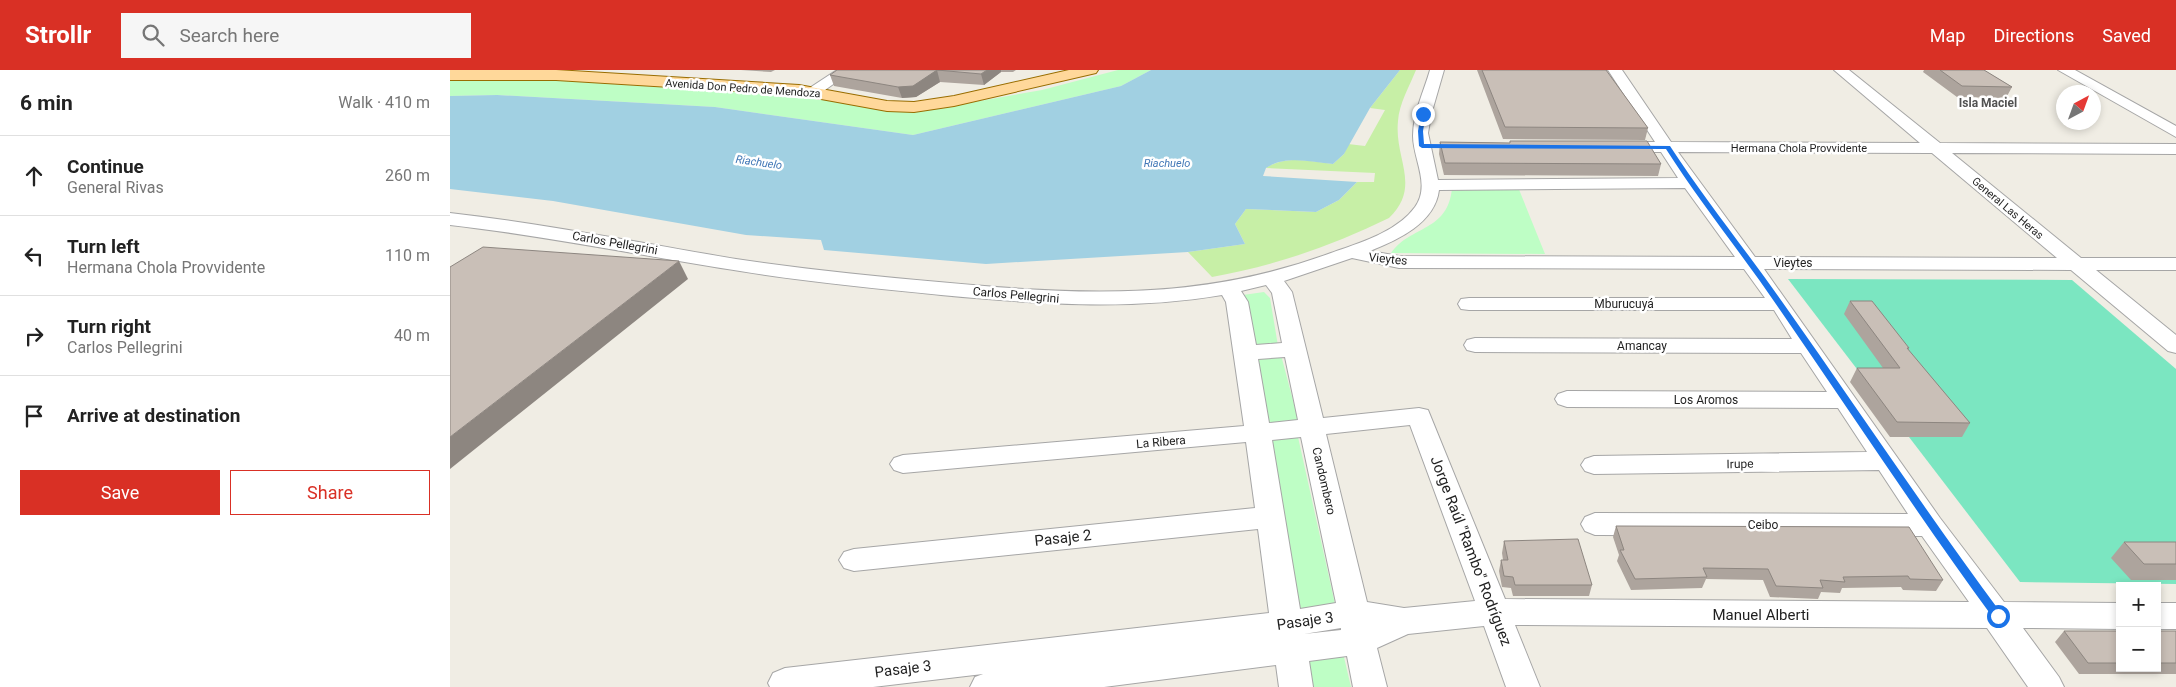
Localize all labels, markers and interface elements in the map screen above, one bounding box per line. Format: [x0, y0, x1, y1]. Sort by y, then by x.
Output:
search box [121, 13, 471, 58]
text: Strollr [25, 21, 91, 49]
icon: search [139, 21, 167, 49]
text: Search here [179, 24, 279, 47]
text: Map [1930, 25, 1965, 46]
text: Directions [1993, 25, 2074, 46]
text: Saved [2102, 25, 2151, 46]
street label: Avenida Don Pedro de Mendoza [665, 77, 821, 100]
north arrow [2056, 85, 2101, 130]
text: 6 min [20, 91, 73, 115]
text: Walk · 410 m [338, 93, 430, 112]
district label: Isla Maciel [1959, 96, 2017, 110]
route end [1412, 103, 1435, 126]
street label: Hermana Chola Provvidente [1731, 142, 1867, 155]
water label: Riachuelo [735, 153, 783, 172]
text: Continue [67, 155, 144, 178]
water label: Riachuelo [1144, 157, 1190, 170]
icon: ahead [20, 162, 48, 190]
text: 260 m [385, 166, 430, 185]
street label: General Las Heras [1969, 175, 2046, 242]
text: General Rivas [67, 178, 164, 197]
street label: Carlos Pellegrini [571, 229, 659, 257]
text: Turn left [67, 235, 140, 258]
icon: left [20, 242, 48, 270]
text: 110 m [385, 246, 430, 265]
street label: Vieytes [1368, 250, 1408, 268]
street label: Vieytes [1773, 256, 1813, 270]
text: Hermana Chola Provvidente [67, 258, 265, 277]
street label: Carlos Pellegrini [972, 284, 1060, 306]
street label: Mburucuyá [1594, 297, 1654, 311]
text: Turn right [67, 315, 151, 338]
icon: right [20, 322, 48, 350]
text: 40 m [394, 326, 430, 345]
text: Carlos Pellegrini [67, 338, 183, 357]
street label: Amancay [1617, 339, 1667, 353]
street label: Los Aromos [1674, 393, 1738, 407]
icon: arrive [20, 402, 48, 430]
text: Arrive at destination [67, 404, 240, 427]
street label: La Ribera [1136, 433, 1186, 451]
street label: Candombero [1309, 446, 1339, 516]
street label: Jorge Raúl "Rambo" Rodríguez [1426, 454, 1516, 648]
street label: Irupe [1726, 457, 1754, 471]
button: Save [20, 470, 220, 515]
button: Share [230, 470, 430, 515]
street label: Ceibo [1748, 518, 1778, 532]
street label: Pasaje 2 [1034, 526, 1092, 550]
map controls [2116, 582, 2161, 672]
button: + [2116, 582, 2161, 627]
route start [1987, 605, 2010, 628]
street label: Manuel Alberti [1713, 606, 1809, 624]
street label: Pasaje 3 [1275, 608, 1335, 634]
button: − [2116, 627, 2161, 672]
street label: Pasaje 3 [874, 657, 932, 681]

